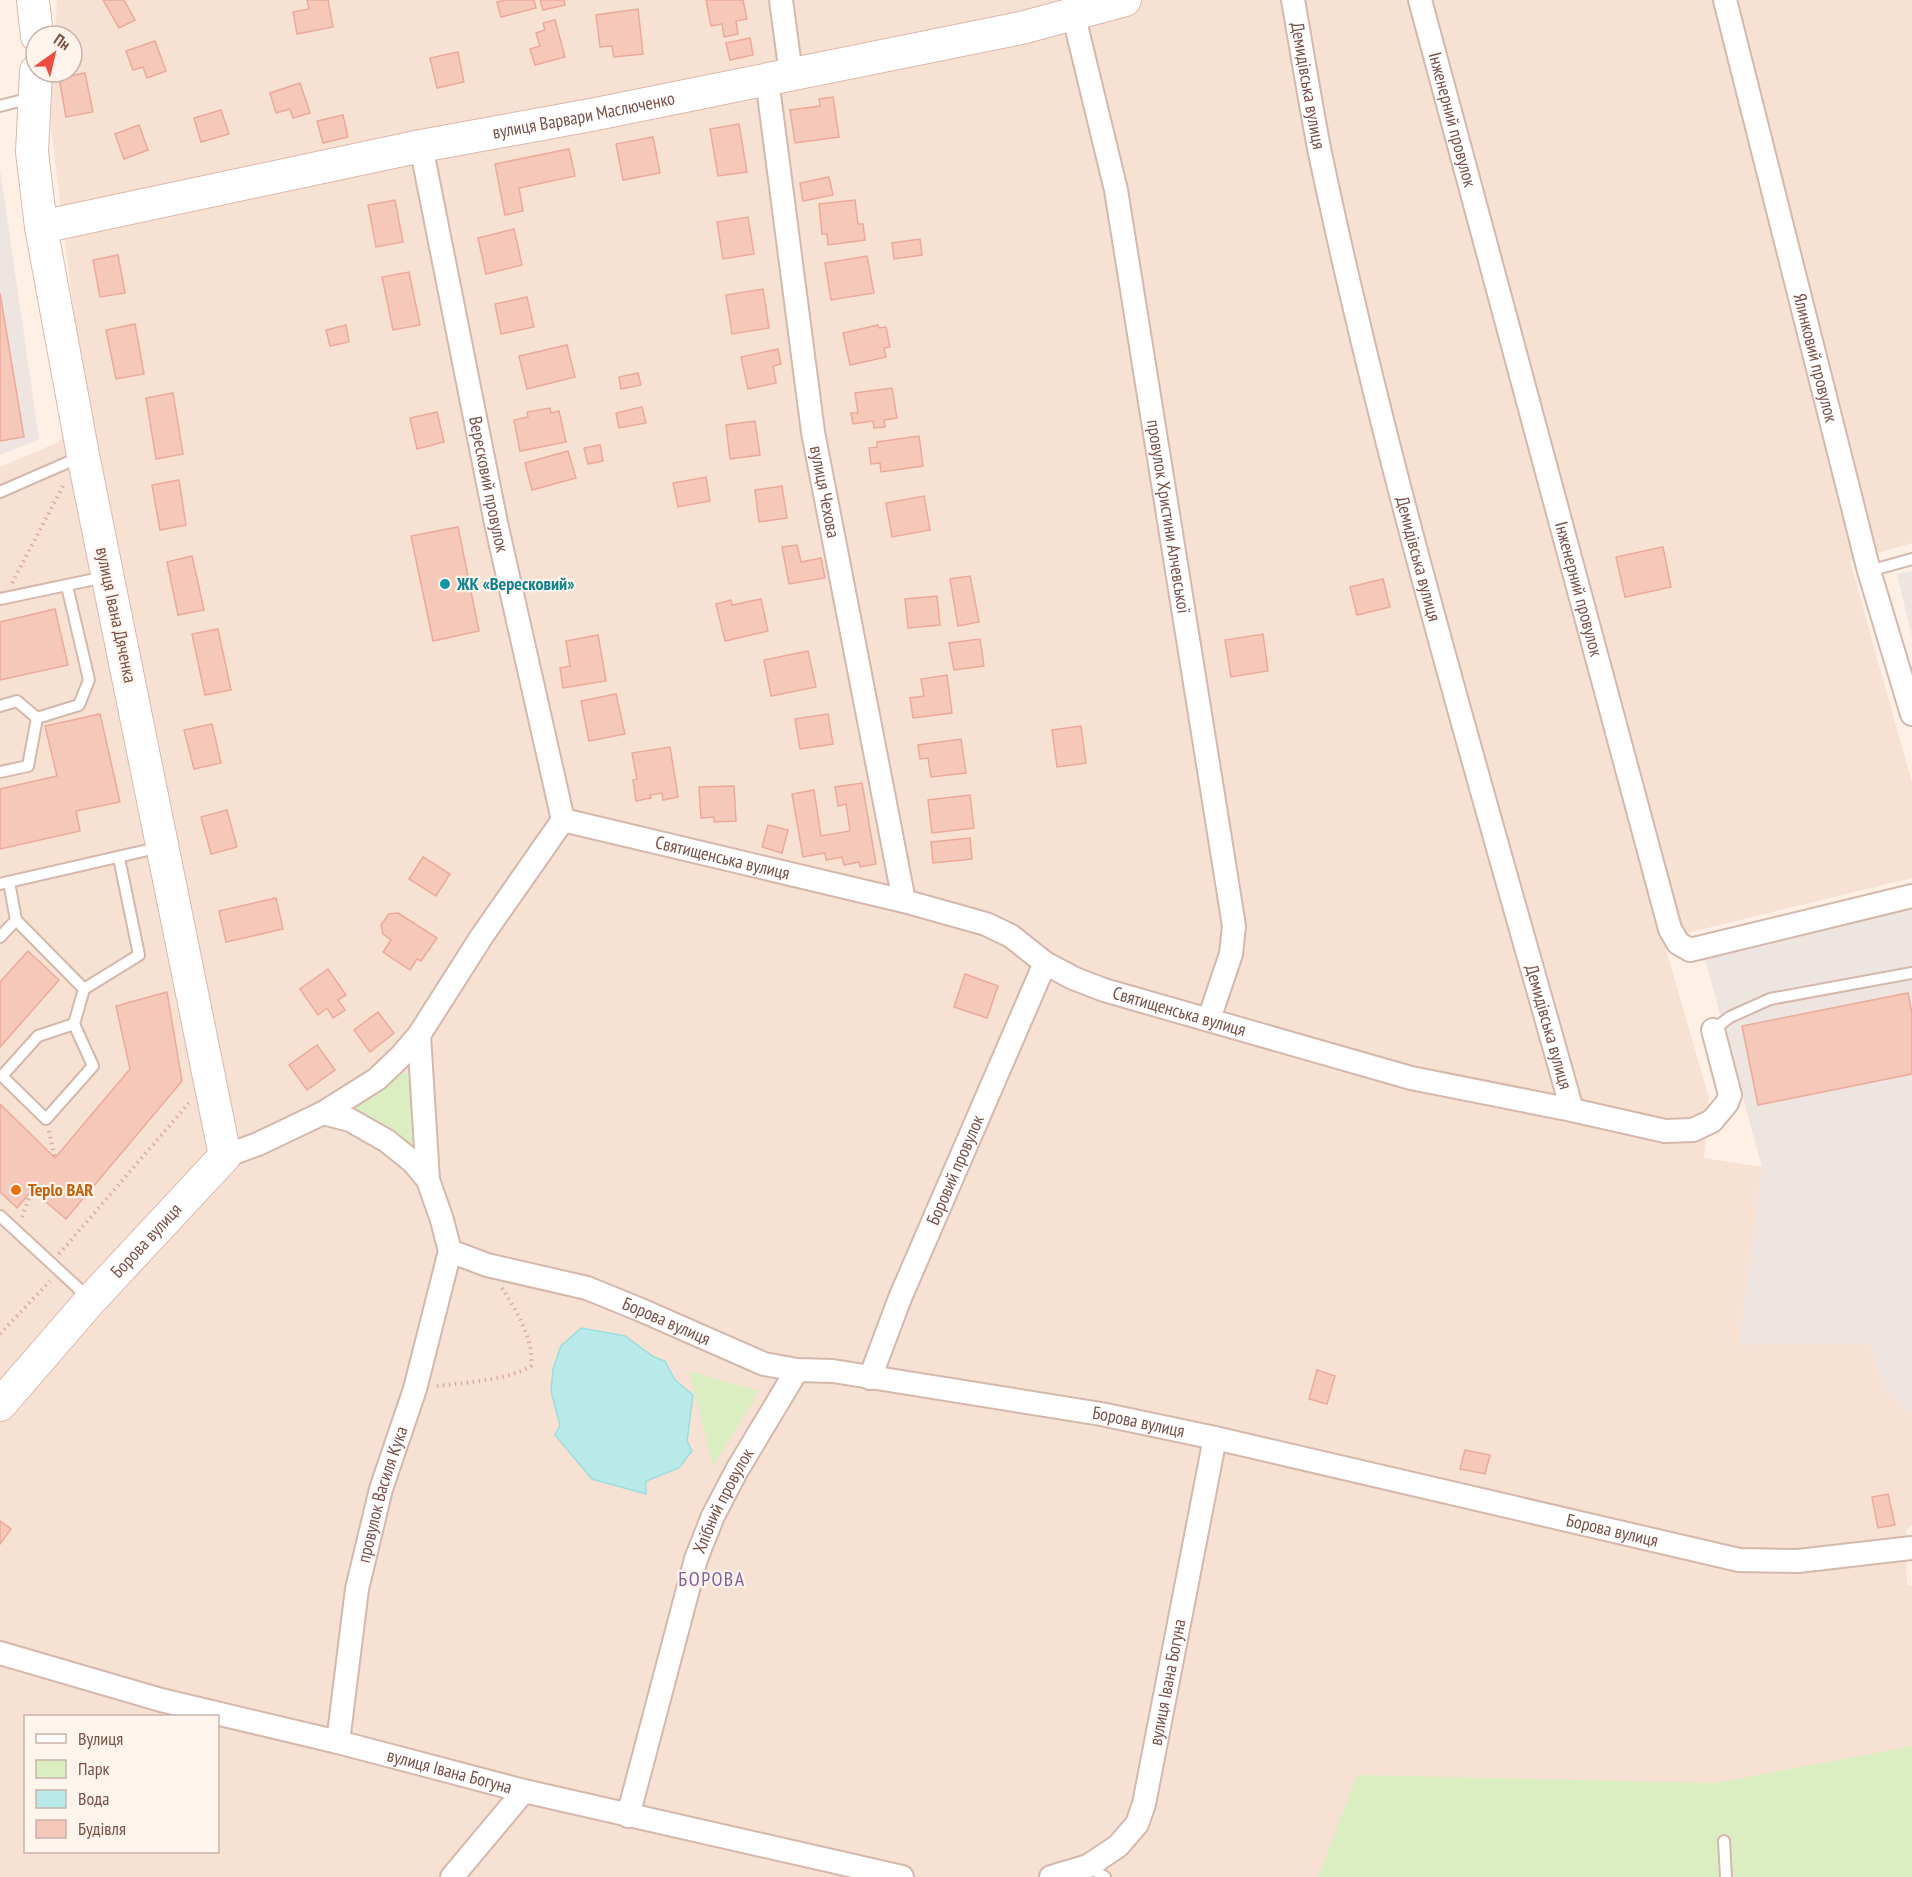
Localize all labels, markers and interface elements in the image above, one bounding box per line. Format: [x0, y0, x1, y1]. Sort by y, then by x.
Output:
street label: Демидівська вулиця [1286, 20, 1331, 151]
north arrow [24, 24, 84, 84]
text: Пн [50, 29, 74, 54]
street label: Інженерний провулок [1424, 50, 1482, 190]
street label: вулиця Варвари Маслюченко [491, 86, 677, 144]
street label: Ялинковий провулок [1788, 291, 1843, 425]
street label: Вересковий провулок [464, 414, 514, 554]
street label: провулок Христини Алчевської [1142, 418, 1196, 615]
street label: вулиця Чехова [805, 444, 845, 540]
street label: Демидівська вулиця [1391, 494, 1446, 624]
street label: Інженерний провулок [1550, 519, 1608, 659]
street label: вулиця Івана Дяченка [91, 545, 142, 685]
place label: ЖК «Вересковий» [456, 572, 574, 595]
marker: ЖК «Вересковий» [438, 577, 452, 591]
street label: Святищенська вулиця [653, 830, 792, 885]
street label: Демидівська вулиця [1521, 962, 1578, 1092]
street label: Святищенська вулиця [1110, 981, 1249, 1041]
street label: Боровий провулок [921, 1111, 989, 1228]
place label: Teplo BAR [28, 1178, 93, 1201]
marker: Teplo BAR [9, 1183, 23, 1197]
street label: Борова вулиця [105, 1198, 186, 1282]
street label: Борова вулиця [619, 1292, 714, 1350]
street label: Борова вулиця [1091, 1401, 1187, 1442]
street label: провулок Василя Кука [352, 1423, 412, 1565]
street label: Хлібний провулок [687, 1444, 758, 1557]
street label: Борова вулиця [1564, 1508, 1661, 1552]
district label: БОРОВА [678, 1566, 746, 1592]
street label: вулиця Івана Богуна [1144, 1617, 1191, 1747]
legend [24, 1715, 219, 1853]
text: Вулиця [78, 1727, 123, 1750]
street label: вулиця Івана Богуна [385, 1743, 515, 1798]
text: Парк [78, 1757, 109, 1780]
text: Вода [78, 1787, 109, 1810]
text: Будівля [78, 1817, 126, 1840]

